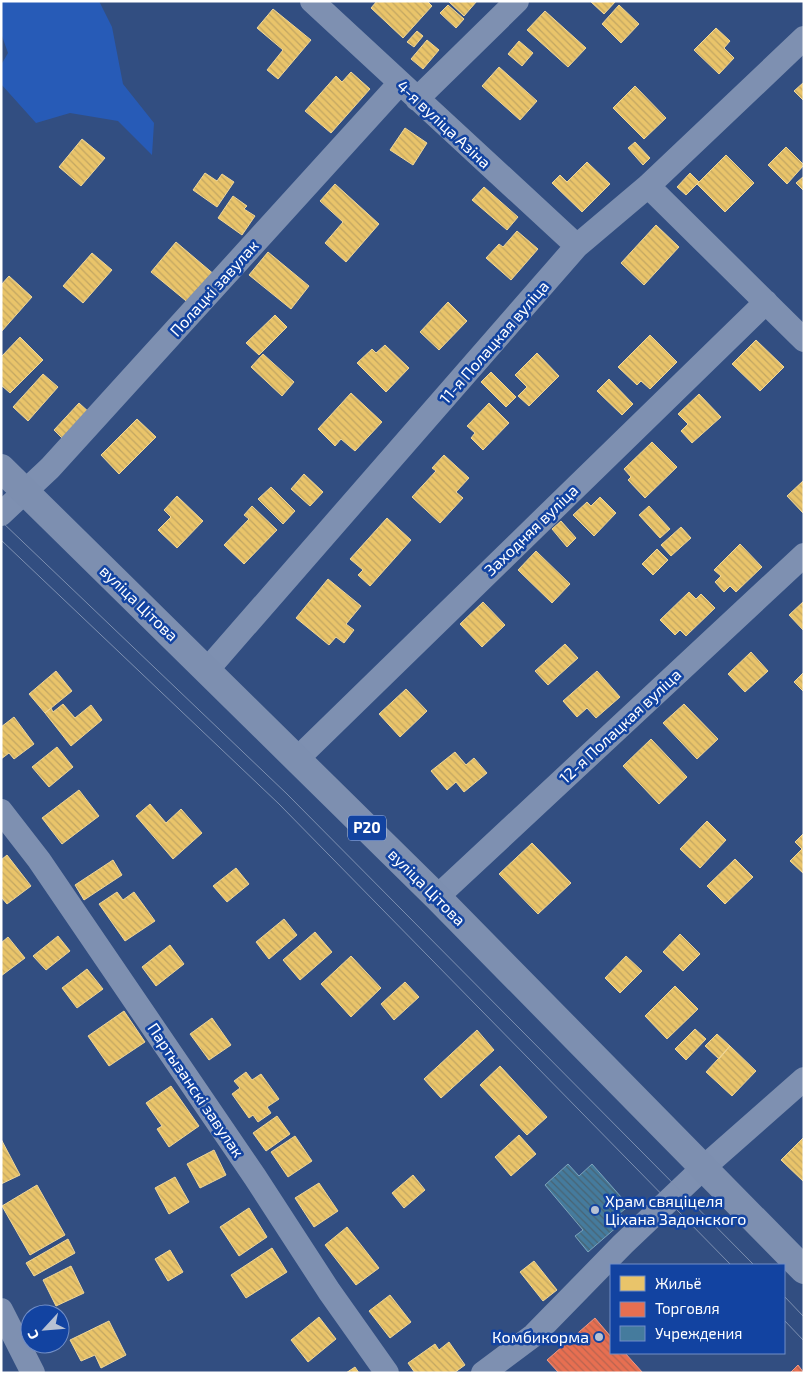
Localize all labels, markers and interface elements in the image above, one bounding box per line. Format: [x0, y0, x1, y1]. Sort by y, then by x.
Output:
street label: 4-я вуліца Азіна [393, 75, 495, 173]
street label: Полацкі завулак [165, 235, 263, 340]
street label: 11-я Полацкая вуліца [435, 276, 553, 408]
street label: Заходняя вуліца [480, 480, 582, 580]
street label: вуліца Цітова [96, 561, 182, 645]
street label: 12-я Полацкая вуліца [555, 664, 685, 788]
road number: Р20 [348, 816, 386, 840]
street label: вуліца Цітова [384, 844, 470, 930]
street label: Партызанскі завулак [143, 1019, 249, 1162]
place label: Храм свяціцеля Ціхана Задонского [605, 1191, 746, 1228]
marker: Храм свяціцеля Ціхана Задонского [589, 1204, 601, 1216]
legend [610, 1264, 785, 1354]
text: Жильё [655, 1274, 702, 1292]
text: Торговля [655, 1299, 720, 1317]
north arrow [20, 1304, 70, 1354]
text: Учреждения [655, 1324, 742, 1342]
text: С [23, 1327, 42, 1342]
place label: Комбикорма [492, 1327, 589, 1346]
marker: Комбикорма [593, 1331, 605, 1343]

